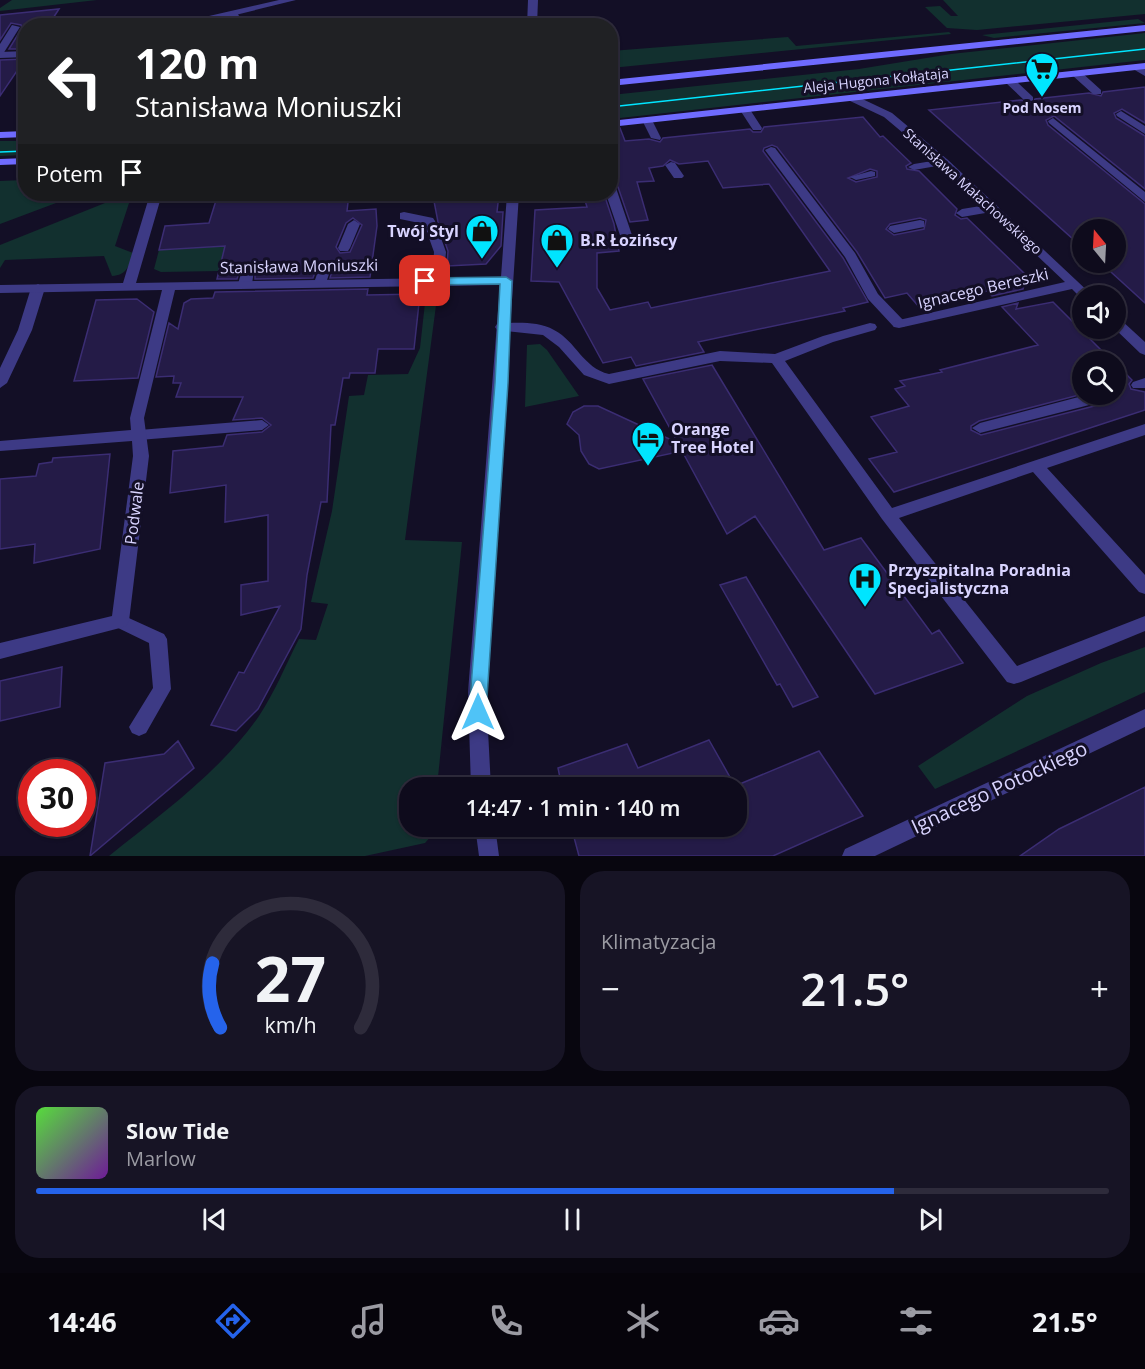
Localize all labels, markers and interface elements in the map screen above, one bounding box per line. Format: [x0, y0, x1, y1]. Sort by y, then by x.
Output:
text: 120 m [135, 34, 259, 91]
icon: left [36, 42, 114, 120]
supermarket icon: Pod Nosem [1024, 51, 1060, 98]
street label: Aleja Hugona Kołłątaja [802, 63, 950, 97]
text: Stanisława Moniuszki [135, 88, 402, 125]
place label: Pod Nosem [1003, 98, 1081, 117]
street label: Stanisława Małachowskiego [900, 124, 1046, 258]
icon: arrive [115, 156, 148, 189]
text: Potem [36, 158, 103, 188]
shop icon: Twój Styl [464, 213, 500, 260]
north arrow [1072, 219, 1126, 273]
map controls [1072, 219, 1126, 405]
place label: Twój Styl [387, 220, 459, 242]
shop icon: B.R Łozińscy [539, 222, 575, 269]
place label: B.R Łozińscy [580, 229, 678, 251]
street label: Stanisława Moniuszki [220, 254, 378, 278]
pin [399, 255, 450, 306]
street label: Ignacego Bereszki [916, 262, 1050, 314]
icon: arrive [408, 264, 441, 297]
button: sound [1072, 285, 1126, 339]
button: search [1072, 351, 1126, 405]
place label: Orange Tree Hotel [671, 418, 754, 458]
hotel icon: Orange Tree Hotel [630, 420, 666, 467]
street label: Podwale [119, 480, 149, 546]
place label: Przyszpitalna Poradnia Specjalistyczna [888, 559, 1071, 599]
hospital icon: Przyszpitalna Poradnia Specjalistyczna [847, 561, 883, 608]
position arrow [446, 680, 510, 744]
street label: Ignacego Potockiego [907, 734, 1091, 840]
speed limit sign: 30 [18, 759, 96, 837]
text: 14:47 · 1 min · 140 m [465, 792, 681, 822]
text: Klimatyzacja [601, 928, 716, 955]
text: 27 [254, 935, 326, 1020]
text: 21.5° [801, 958, 909, 1019]
text: − [601, 966, 620, 1011]
text: + [1090, 966, 1109, 1011]
text: km/h [264, 1010, 316, 1039]
text: Slow Tide [126, 1115, 229, 1145]
text: Marlow [126, 1145, 196, 1172]
icon: previous [198, 1203, 231, 1236]
icon: pause [556, 1203, 589, 1236]
icon: next [914, 1203, 947, 1236]
icon: directions [212, 1300, 254, 1342]
icon: music [348, 1300, 390, 1342]
icon: phone [485, 1300, 527, 1342]
icon: climate [622, 1300, 664, 1342]
icon: car [758, 1300, 800, 1342]
icon: filters [895, 1300, 937, 1342]
text: 14:46 [47, 1303, 117, 1340]
text: 21.5° [1032, 1303, 1098, 1340]

